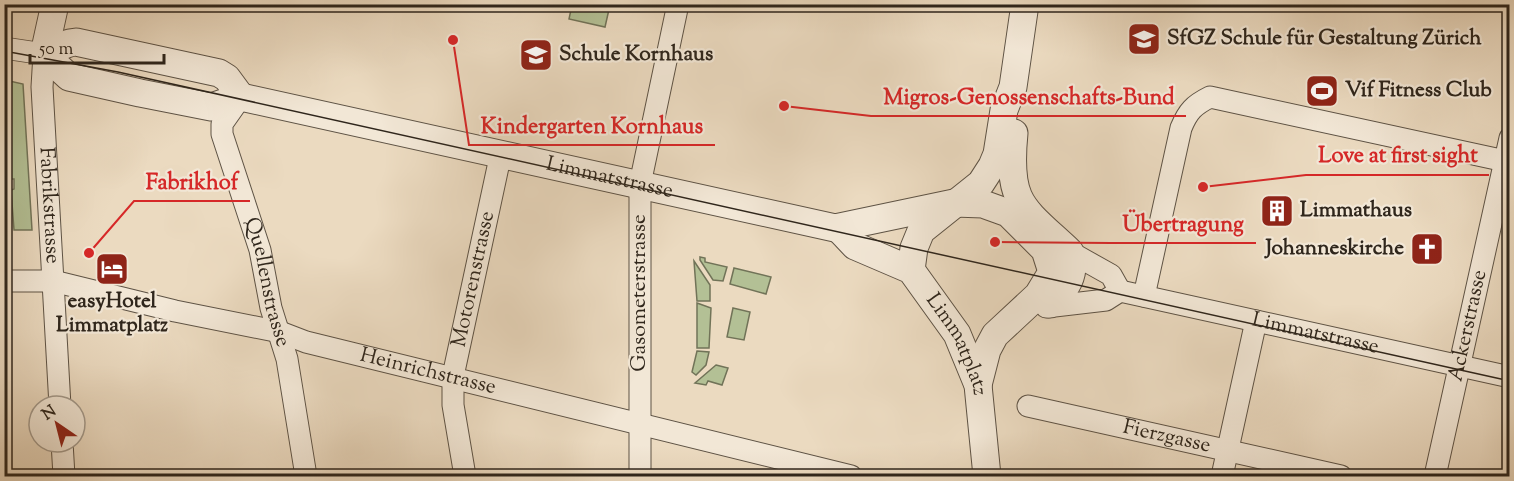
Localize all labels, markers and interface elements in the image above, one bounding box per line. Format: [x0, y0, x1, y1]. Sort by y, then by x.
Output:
school or university icon: SfGZ Schule für Gestaltung Zürich [1126, 21, 1162, 57]
place label: SfGZ Schule für Gestaltung Zürich [1167, 24, 1482, 54]
scale bar [30, 27, 164, 65]
text: 50 m [38, 37, 74, 63]
school or university icon: Schule Kornhaus [518, 37, 554, 73]
place label: Schule Kornhaus [559, 40, 713, 70]
sports icon: Vif Fitness Club [1304, 73, 1340, 109]
callout: Migros-Genossenschafts-Bund [871, 76, 1186, 116]
place label: Vif Fitness Club [1345, 76, 1492, 106]
text: Migros-Genossenschafts-Bund [883, 83, 1175, 115]
callout: Kindergarten Kornhaus [469, 105, 715, 145]
text: Kindergarten Kornhaus [481, 112, 703, 144]
callout: Love at first sight [1306, 135, 1489, 175]
text: Love at first sight [1318, 141, 1478, 173]
street label: Fabrikstrasse [30, 146, 67, 265]
street label: Limmatstrasse [543, 150, 676, 207]
callout: Fabrikhof [134, 161, 250, 201]
text: Fabrikhof [146, 168, 240, 200]
building icon: Limmathaus [1259, 193, 1295, 229]
place label: Limmathaus [1300, 196, 1412, 226]
callout: Übertragung [1111, 203, 1256, 243]
street label: Motorenstrasse [445, 208, 503, 350]
text: Übertragung [1122, 209, 1244, 242]
street label: Quellenstrasse [235, 214, 297, 351]
street label: Gasometerstrasse [625, 214, 655, 372]
church icon: Johanneskirche [1409, 231, 1445, 267]
place label: Johanneskirche [1263, 234, 1404, 264]
hotel icon: easyHotel Limmatplatz [94, 251, 130, 287]
street label: Ackerstrasse [1441, 267, 1495, 384]
place label: easyHotel Limmatplatz [56, 287, 168, 341]
street label: Limmatplatz [918, 287, 994, 397]
street label: Limmatstrasse [1249, 305, 1382, 363]
street label: Heinrichstrasse [357, 341, 499, 403]
north arrow [27, 394, 87, 454]
text: N [38, 401, 62, 427]
street label: Fierzgasse [1120, 413, 1213, 461]

